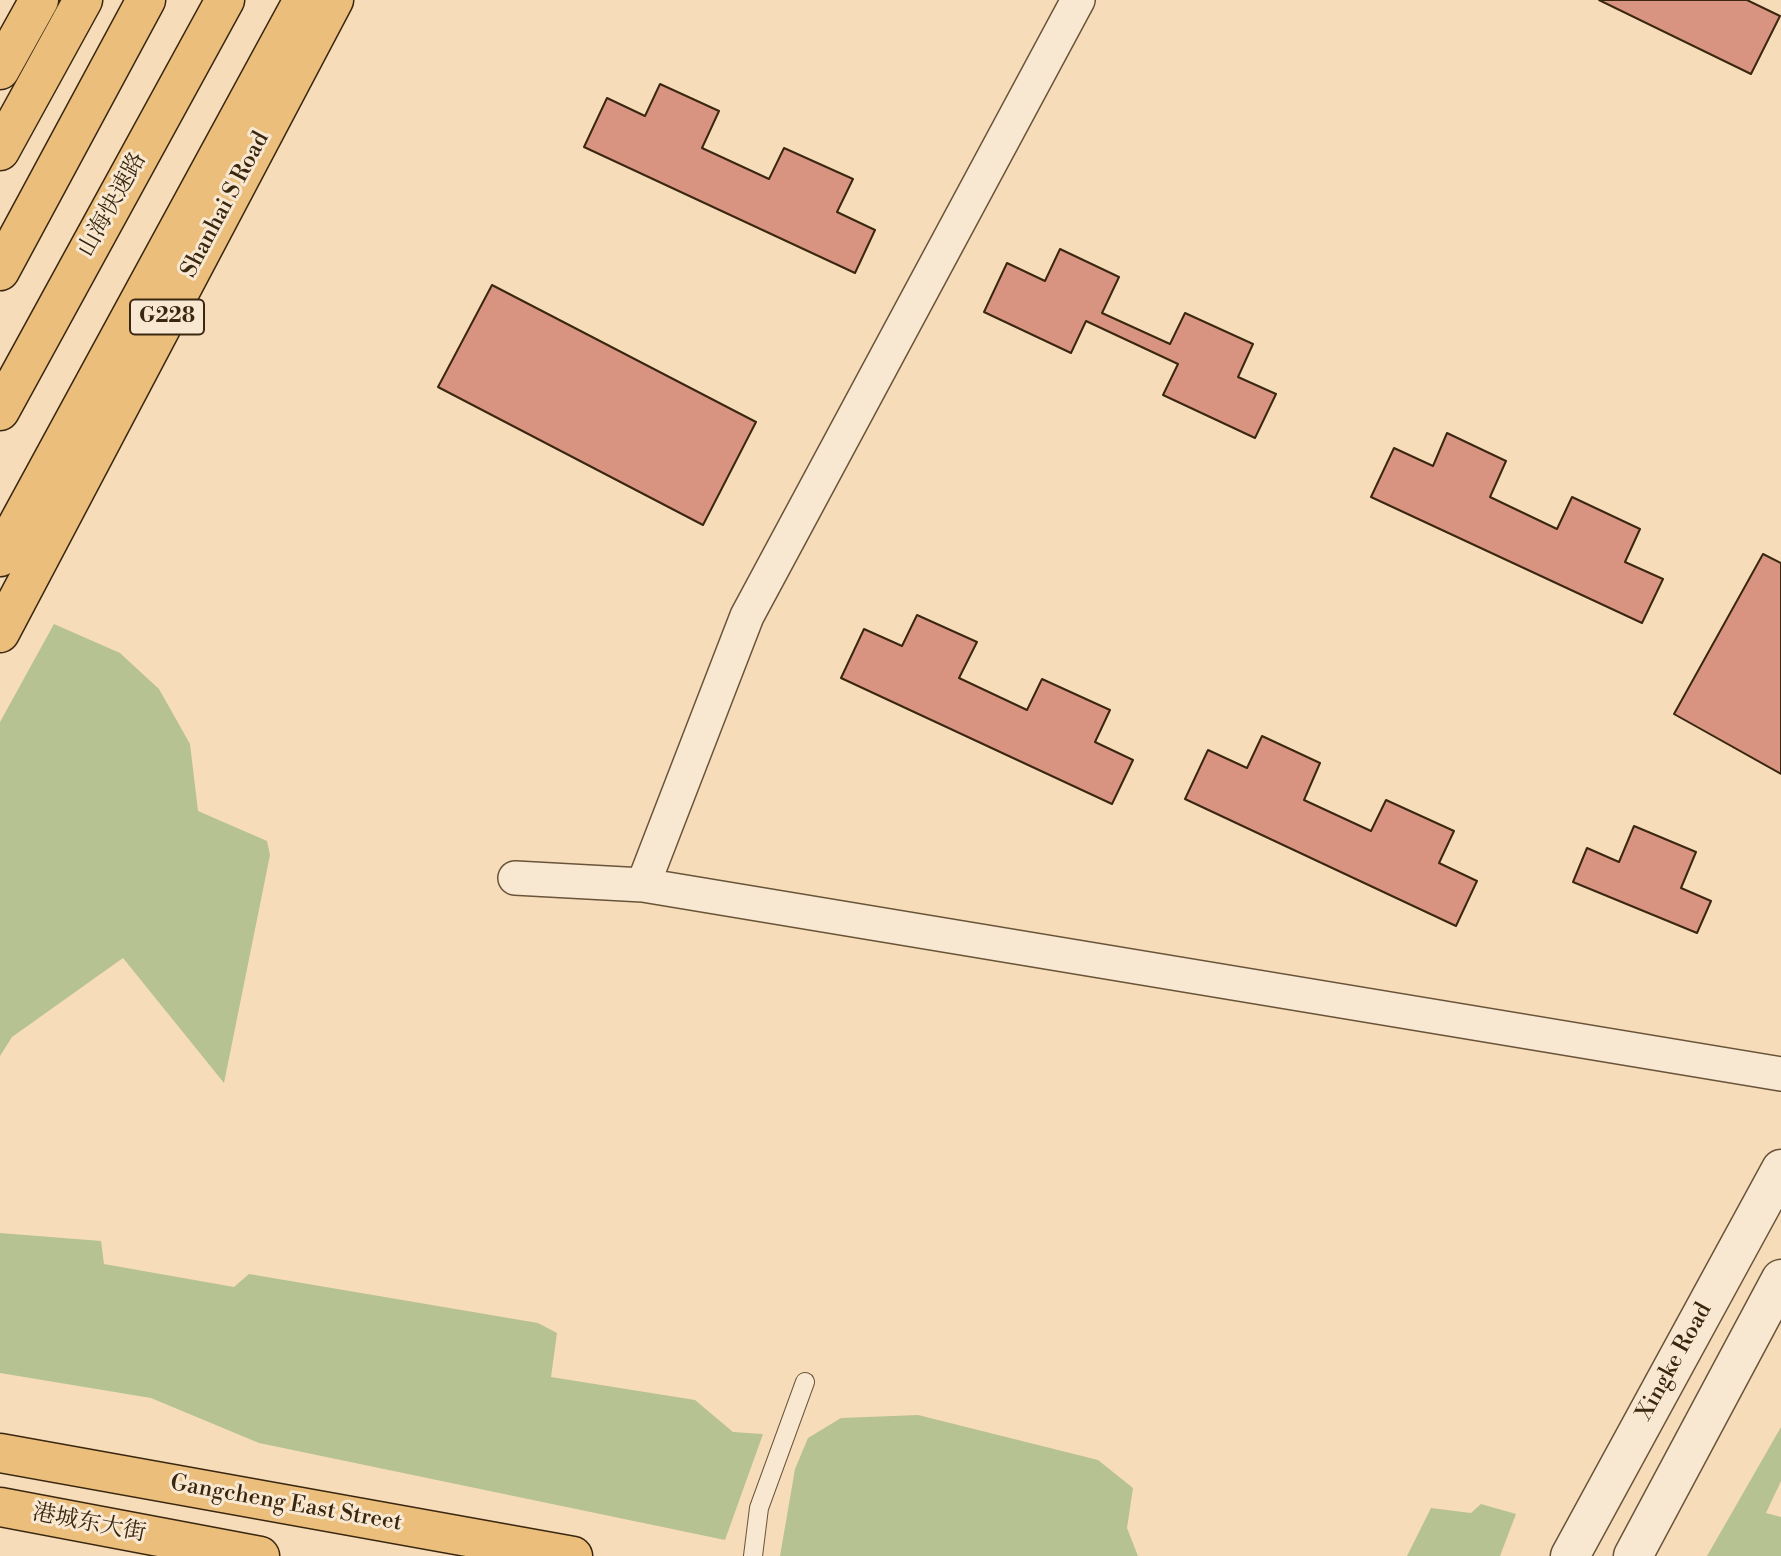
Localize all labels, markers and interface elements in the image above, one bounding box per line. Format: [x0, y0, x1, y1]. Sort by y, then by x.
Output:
street label: Shanhai S Road [176, 127, 276, 283]
street label: 山海快速路 [73, 148, 153, 262]
road number: G228 [130, 300, 204, 334]
street label: Xingke Road [1631, 1298, 1719, 1426]
street label: Gangcheng East Street [168, 1470, 404, 1538]
street label: 港城东大街 [30, 1499, 148, 1549]

